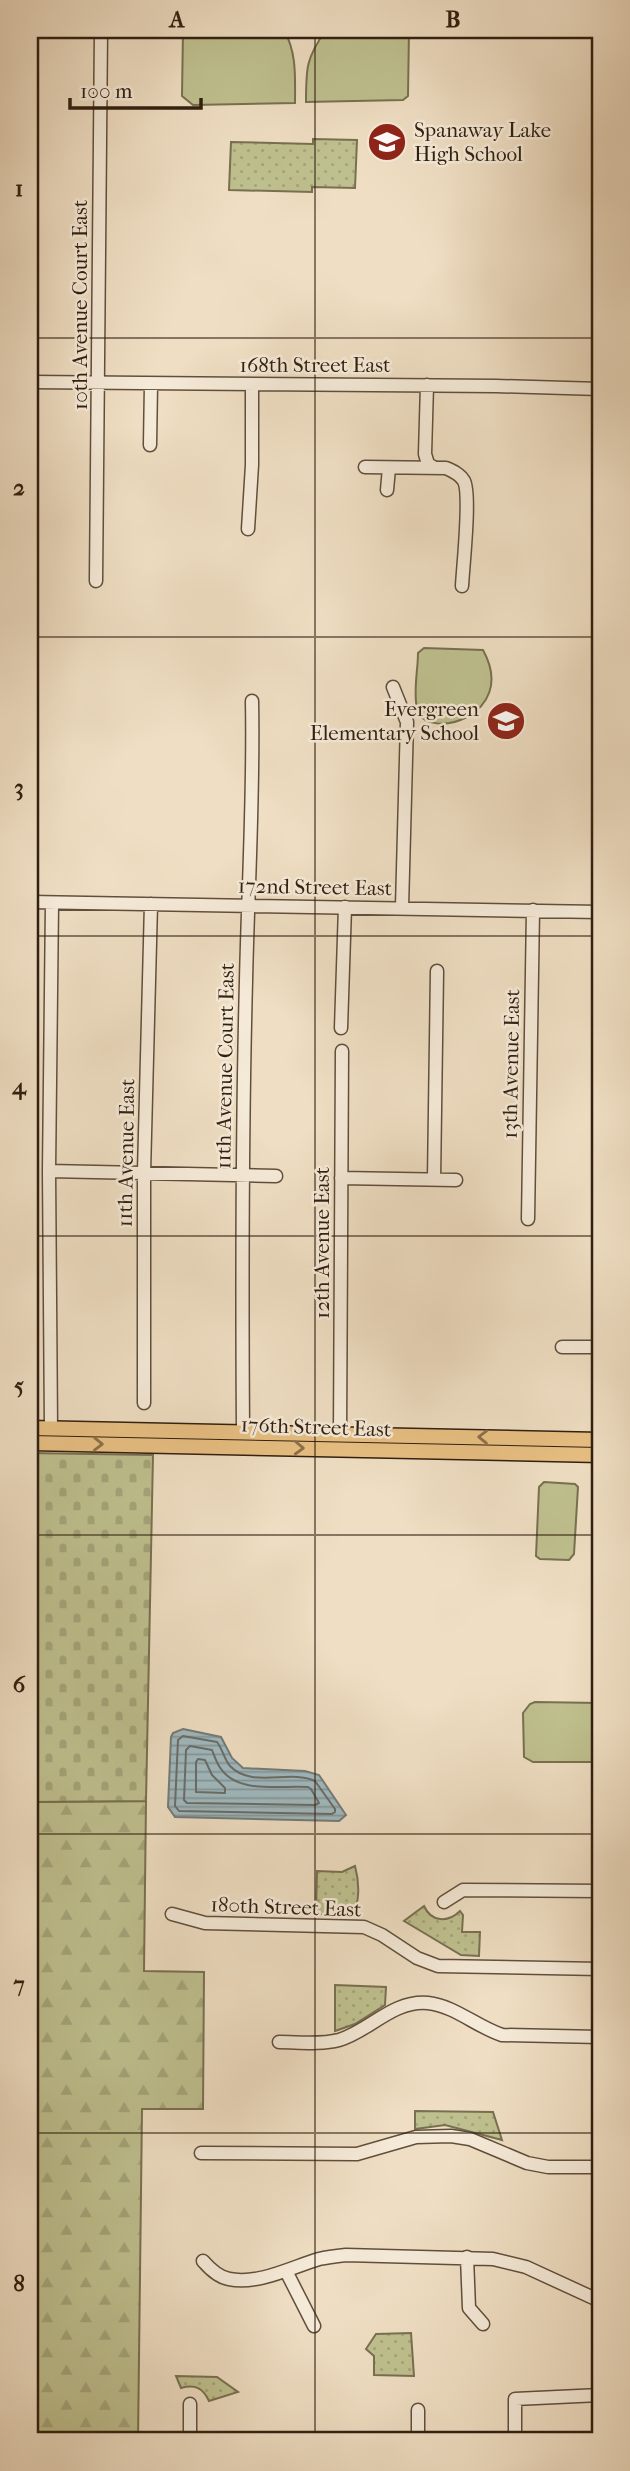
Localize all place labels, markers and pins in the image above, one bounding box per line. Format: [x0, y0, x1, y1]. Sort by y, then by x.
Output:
place label: Spanaway Lake High School [414, 118, 551, 166]
school or university icon: Spanaway Lake High School [366, 121, 408, 163]
place label: Evergreen Elementary School [310, 697, 479, 745]
school or university icon: Evergreen Elementary School [485, 700, 527, 742]

